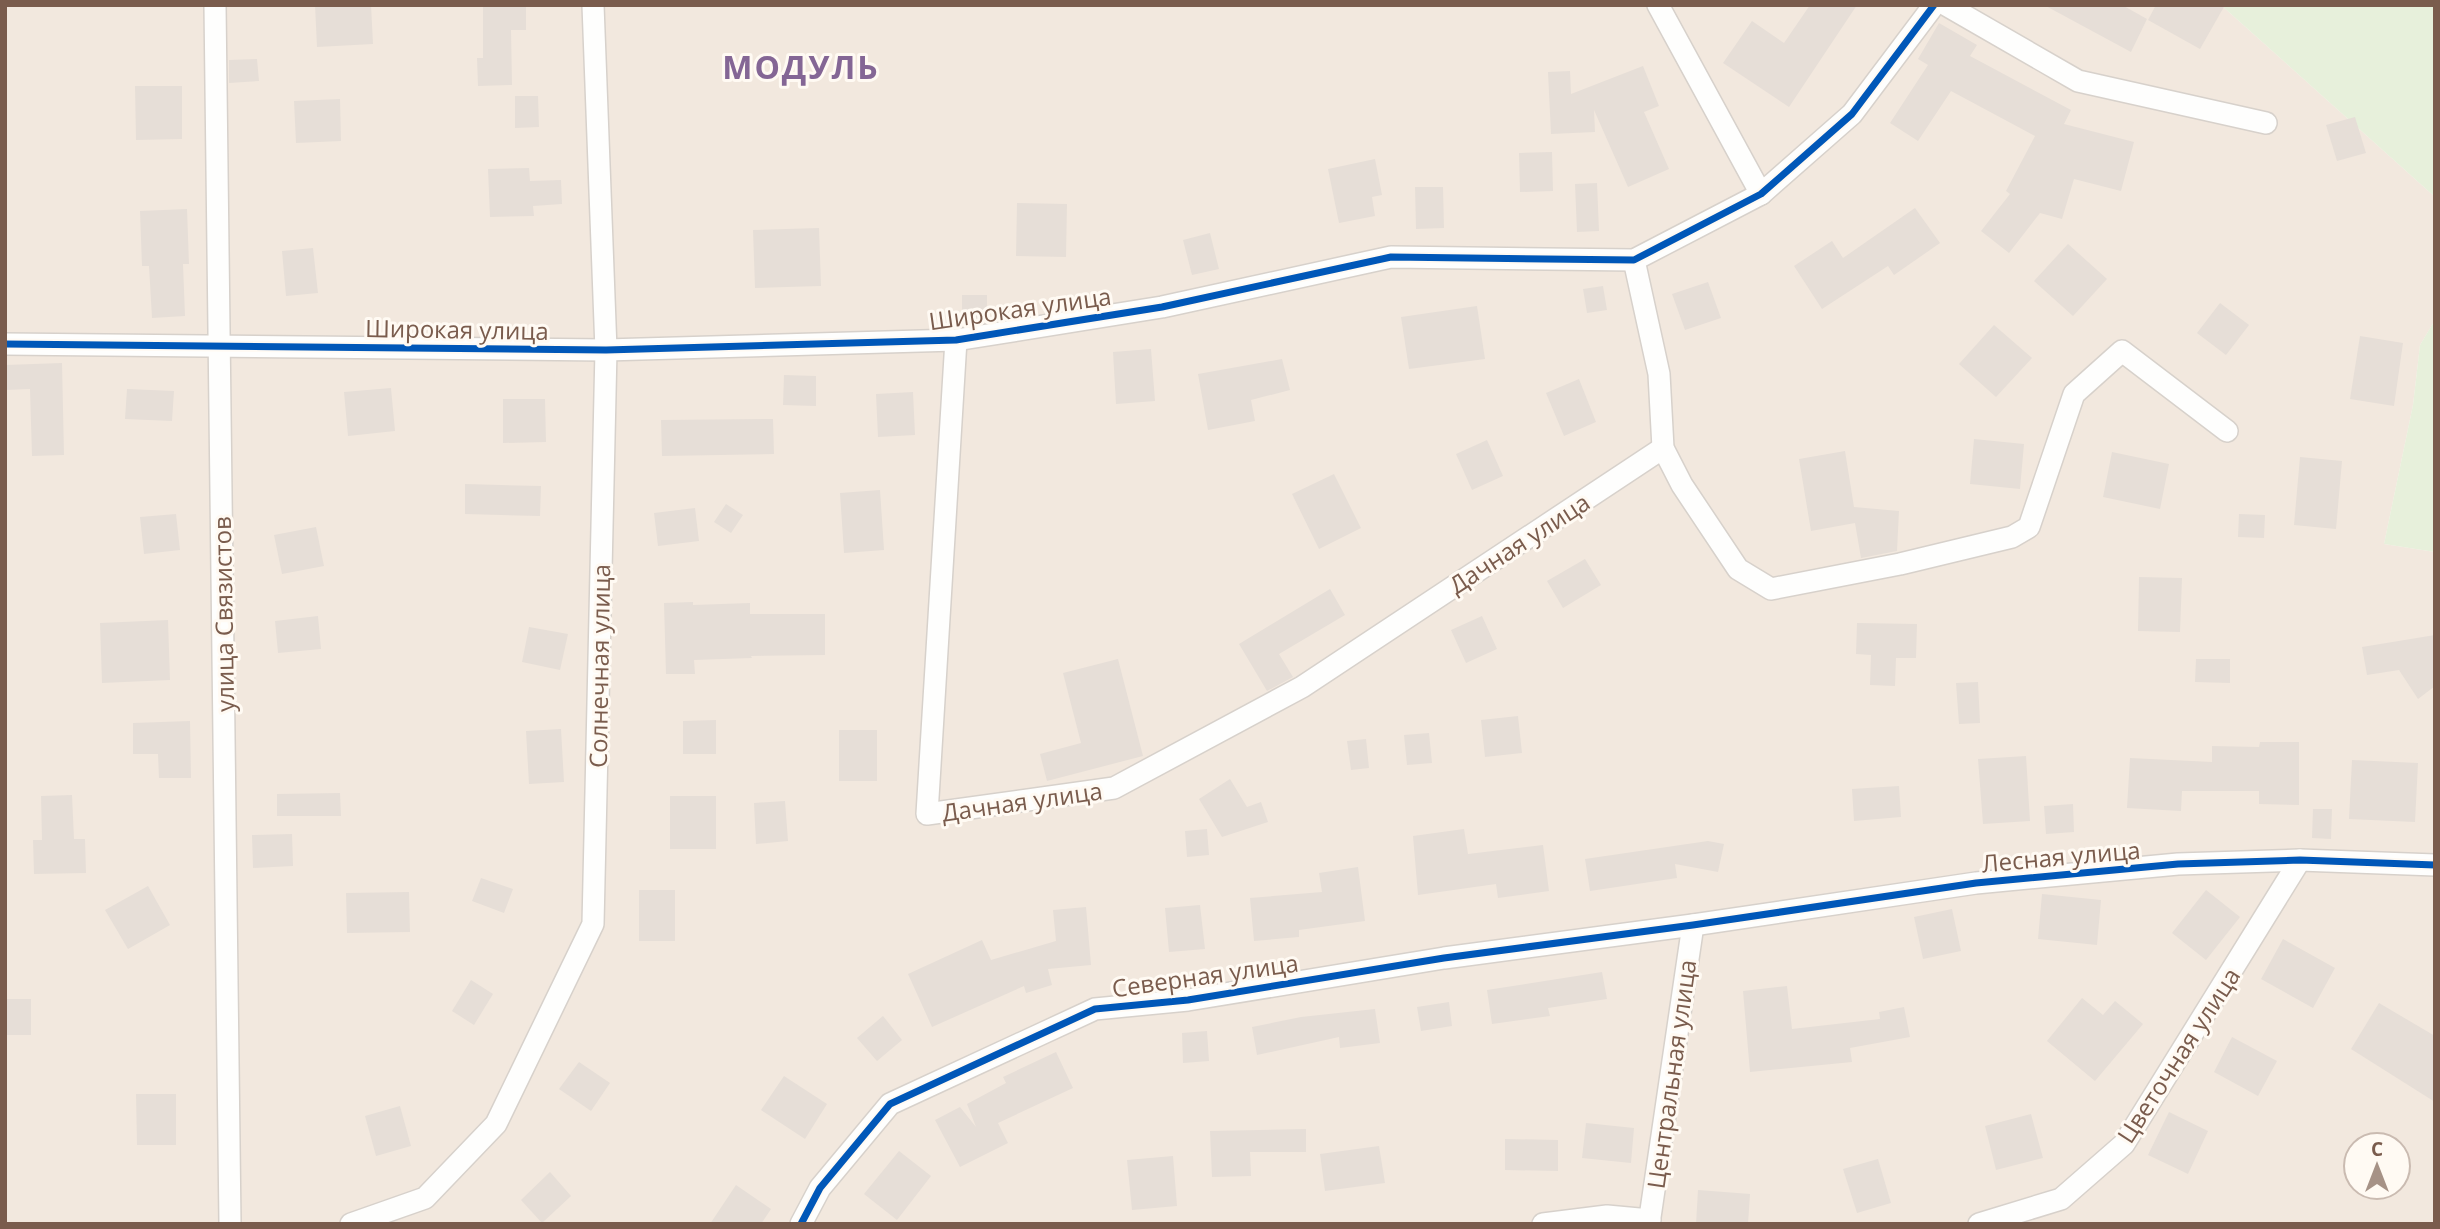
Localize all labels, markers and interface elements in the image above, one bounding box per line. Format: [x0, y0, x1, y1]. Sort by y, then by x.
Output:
district label: МОДУЛЬ [722, 45, 880, 88]
street label: Широкая улица [927, 279, 1113, 337]
street label: Широкая улица [365, 311, 549, 347]
street label: Дачная улица [1442, 485, 1596, 601]
street label: улица Связистов [205, 516, 241, 712]
street label: Солнечная улица [581, 564, 617, 768]
street label: Дачная улица [940, 773, 1104, 829]
street label: Лесная улица [1980, 833, 2142, 879]
street label: Северная улица [1110, 946, 1300, 1004]
street label: Центральная улица [1639, 957, 1703, 1191]
street label: Цветочная улица [2109, 961, 2247, 1149]
north arrow [2342, 1131, 2412, 1201]
text: С [2371, 1136, 2383, 1162]

